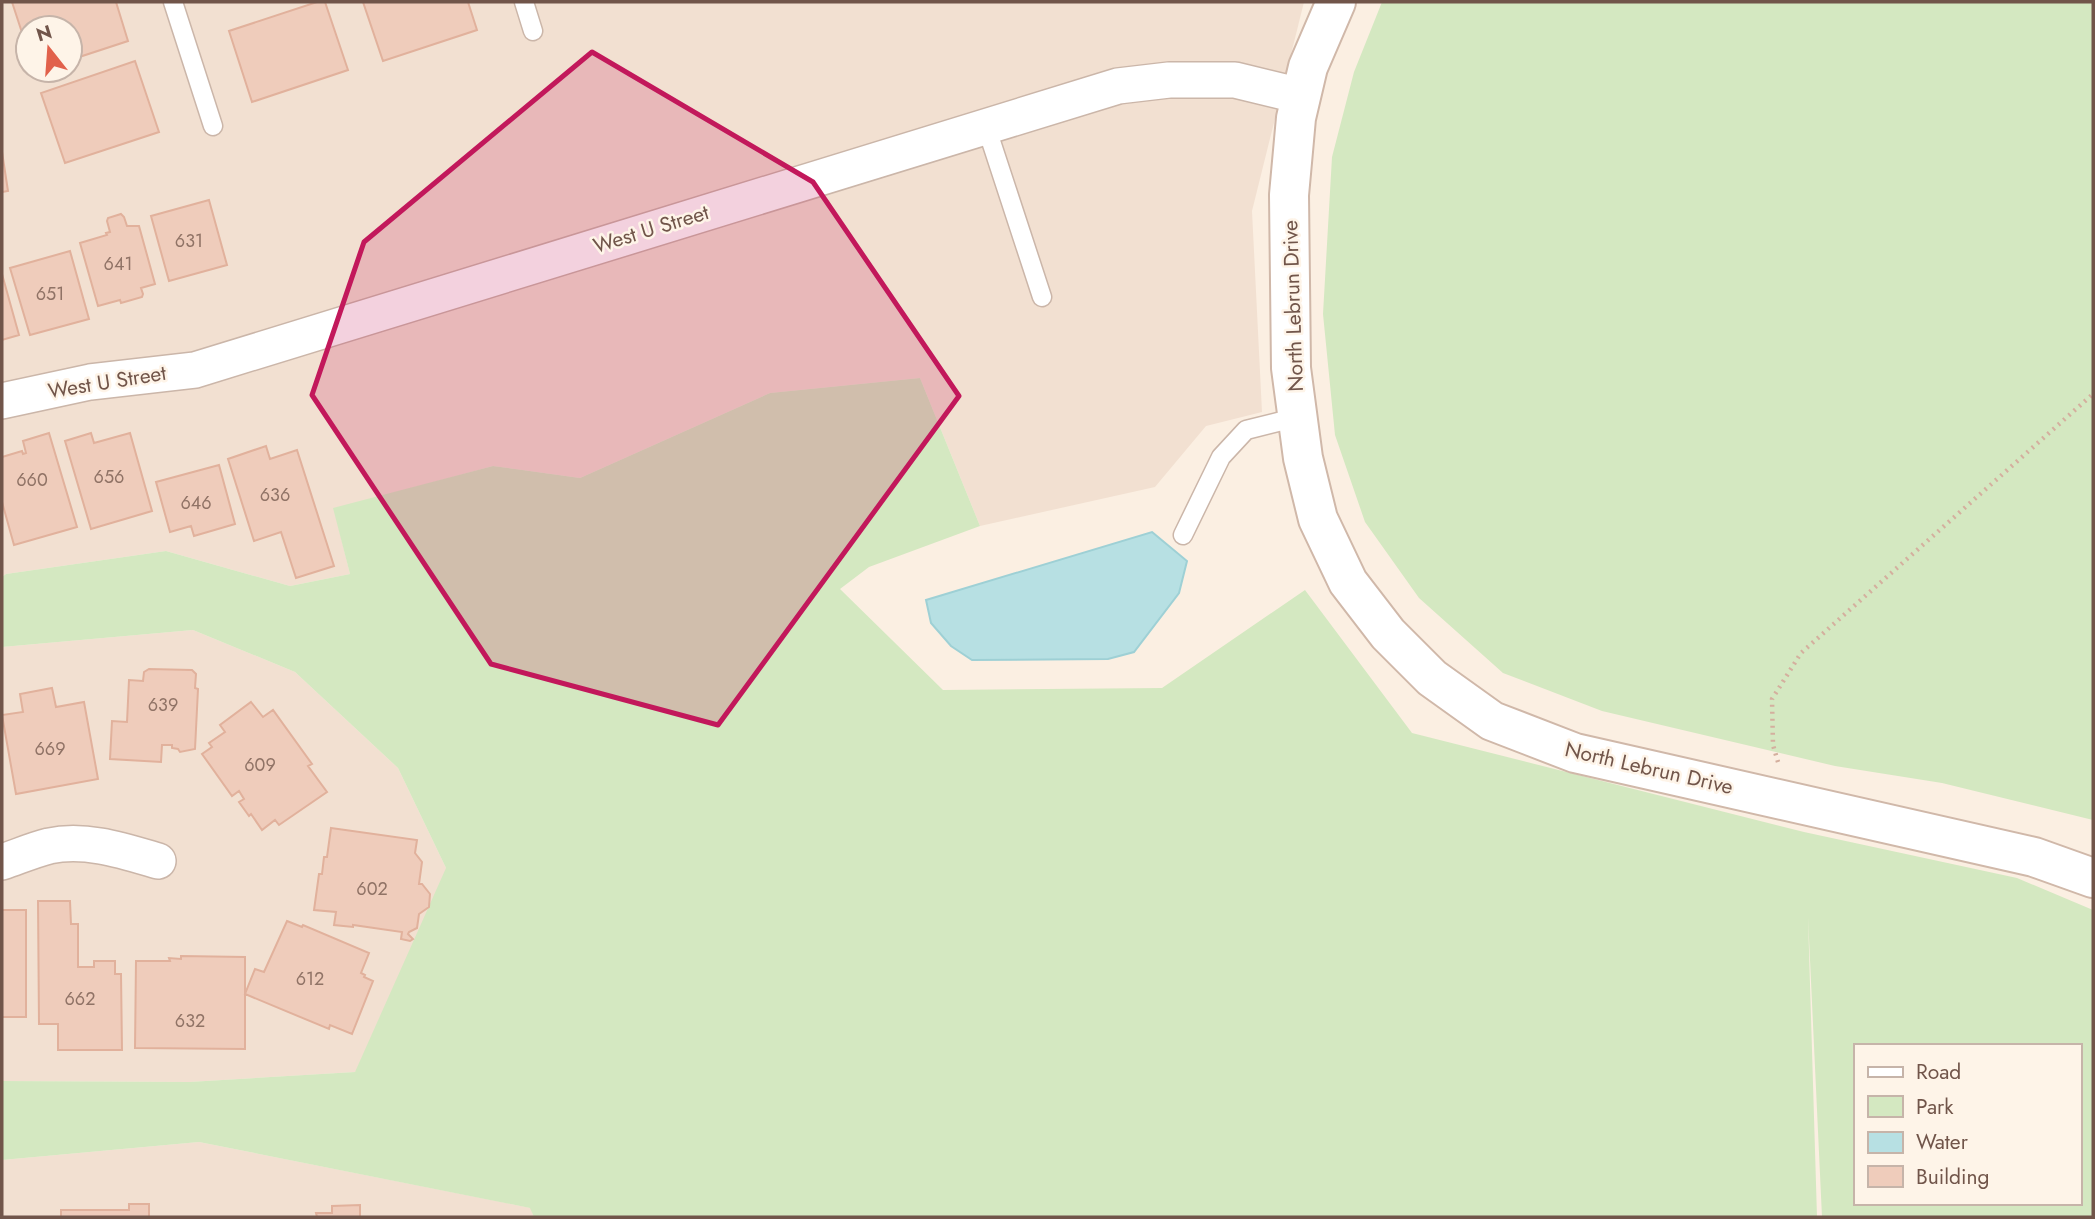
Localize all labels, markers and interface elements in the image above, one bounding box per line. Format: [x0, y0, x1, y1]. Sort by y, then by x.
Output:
north arrow [14, 14, 84, 84]
text: N [33, 18, 55, 48]
street label: West U Street [590, 197, 712, 261]
street label: North Lebrun Drive [1275, 219, 1311, 392]
house number: 631 [175, 228, 203, 254]
house number: 641 [104, 251, 132, 277]
house number: 651 [36, 281, 64, 307]
street label: West U Street [46, 358, 168, 406]
house number: 656 [94, 464, 124, 490]
house number: 660 [16, 467, 48, 493]
house number: 636 [260, 482, 290, 508]
house number: 646 [180, 490, 212, 516]
house number: 639 [148, 692, 178, 718]
street label: North Lebrun Drive [1562, 734, 1736, 802]
house number: 669 [34, 736, 66, 762]
house number: 609 [244, 752, 276, 778]
house number: 602 [356, 876, 388, 902]
house number: 612 [296, 966, 324, 992]
house number: 662 [65, 986, 95, 1012]
house number: 632 [175, 1008, 205, 1034]
legend [1854, 1044, 2081, 1205]
text: Road [1916, 1057, 1961, 1087]
text: Park [1916, 1092, 1954, 1122]
text: Water [1916, 1127, 1969, 1157]
text: Building [1916, 1162, 1989, 1192]

